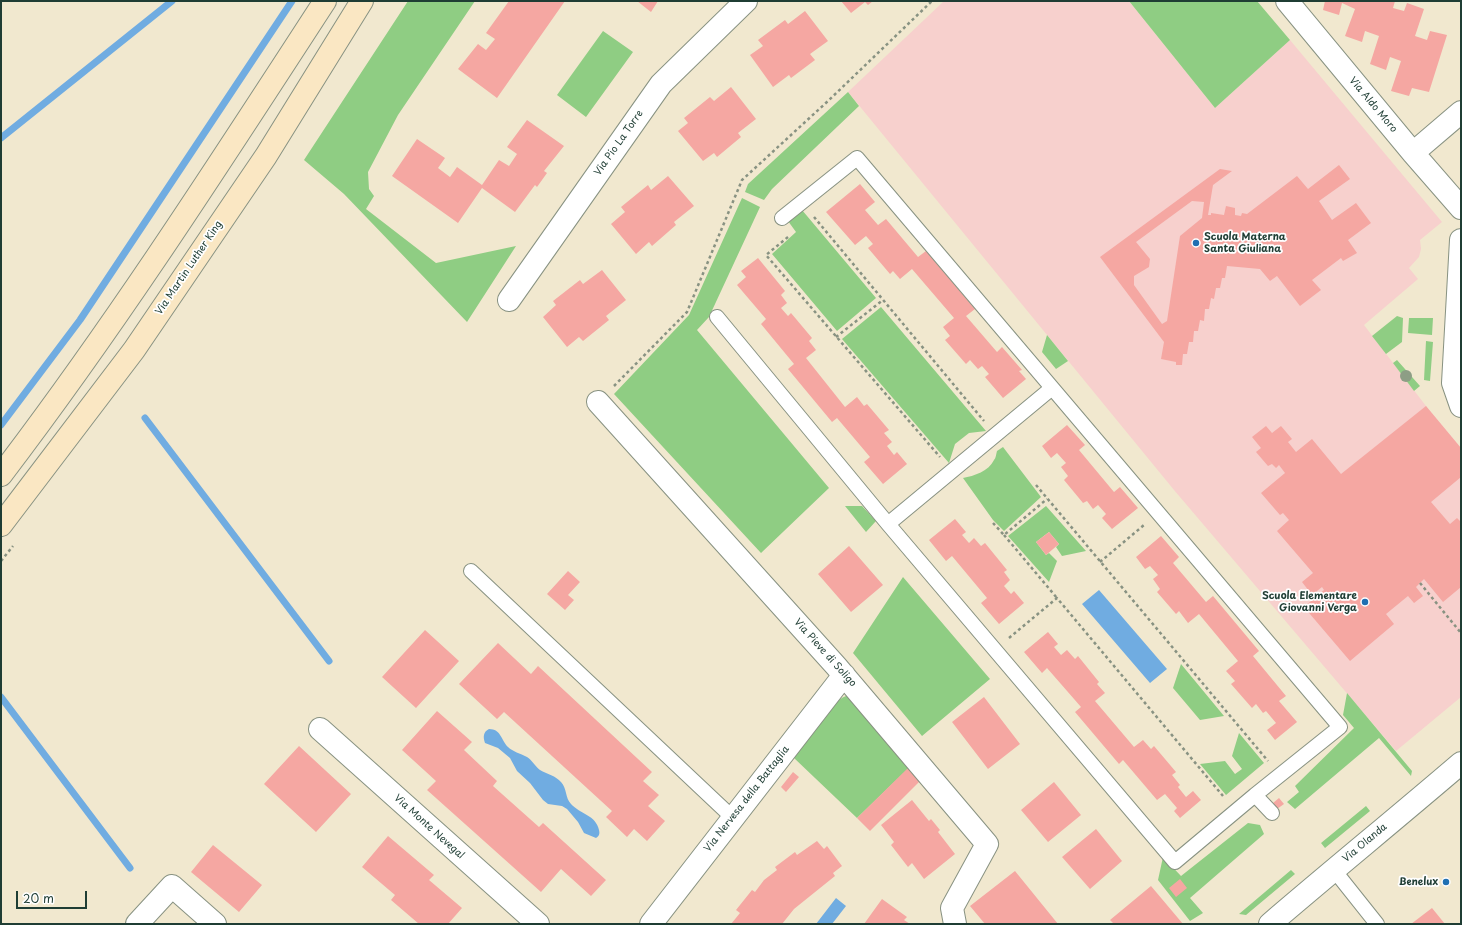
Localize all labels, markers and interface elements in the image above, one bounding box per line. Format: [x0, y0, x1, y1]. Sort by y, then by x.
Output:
street label: Via Aldo Moro [1346, 75, 1400, 135]
street label: Via Pio La Torre [592, 108, 646, 178]
street label: Via Martin Luther King [153, 219, 225, 317]
place label: Scuola Materna Santa Giuliana [1204, 231, 1286, 254]
marker: Scuola Materna Santa Giuliana [1191, 238, 1201, 248]
place label: Scuola Elementare Giovanni Verga [1262, 590, 1357, 614]
marker: Scuola Elementare Giovanni Verga [1360, 597, 1370, 607]
street label: Via Pieve di Soligo [791, 617, 859, 689]
street label: Via Nervesa della Battaglia [702, 744, 792, 854]
street label: Via Monte Nevegal [391, 792, 467, 862]
street label: Via Olanda [1340, 821, 1390, 865]
place label: Benelux [1399, 876, 1438, 888]
marker: Benelux [1441, 877, 1451, 887]
scale bar [18, 883, 89, 909]
text: 20 m [23, 889, 54, 907]

